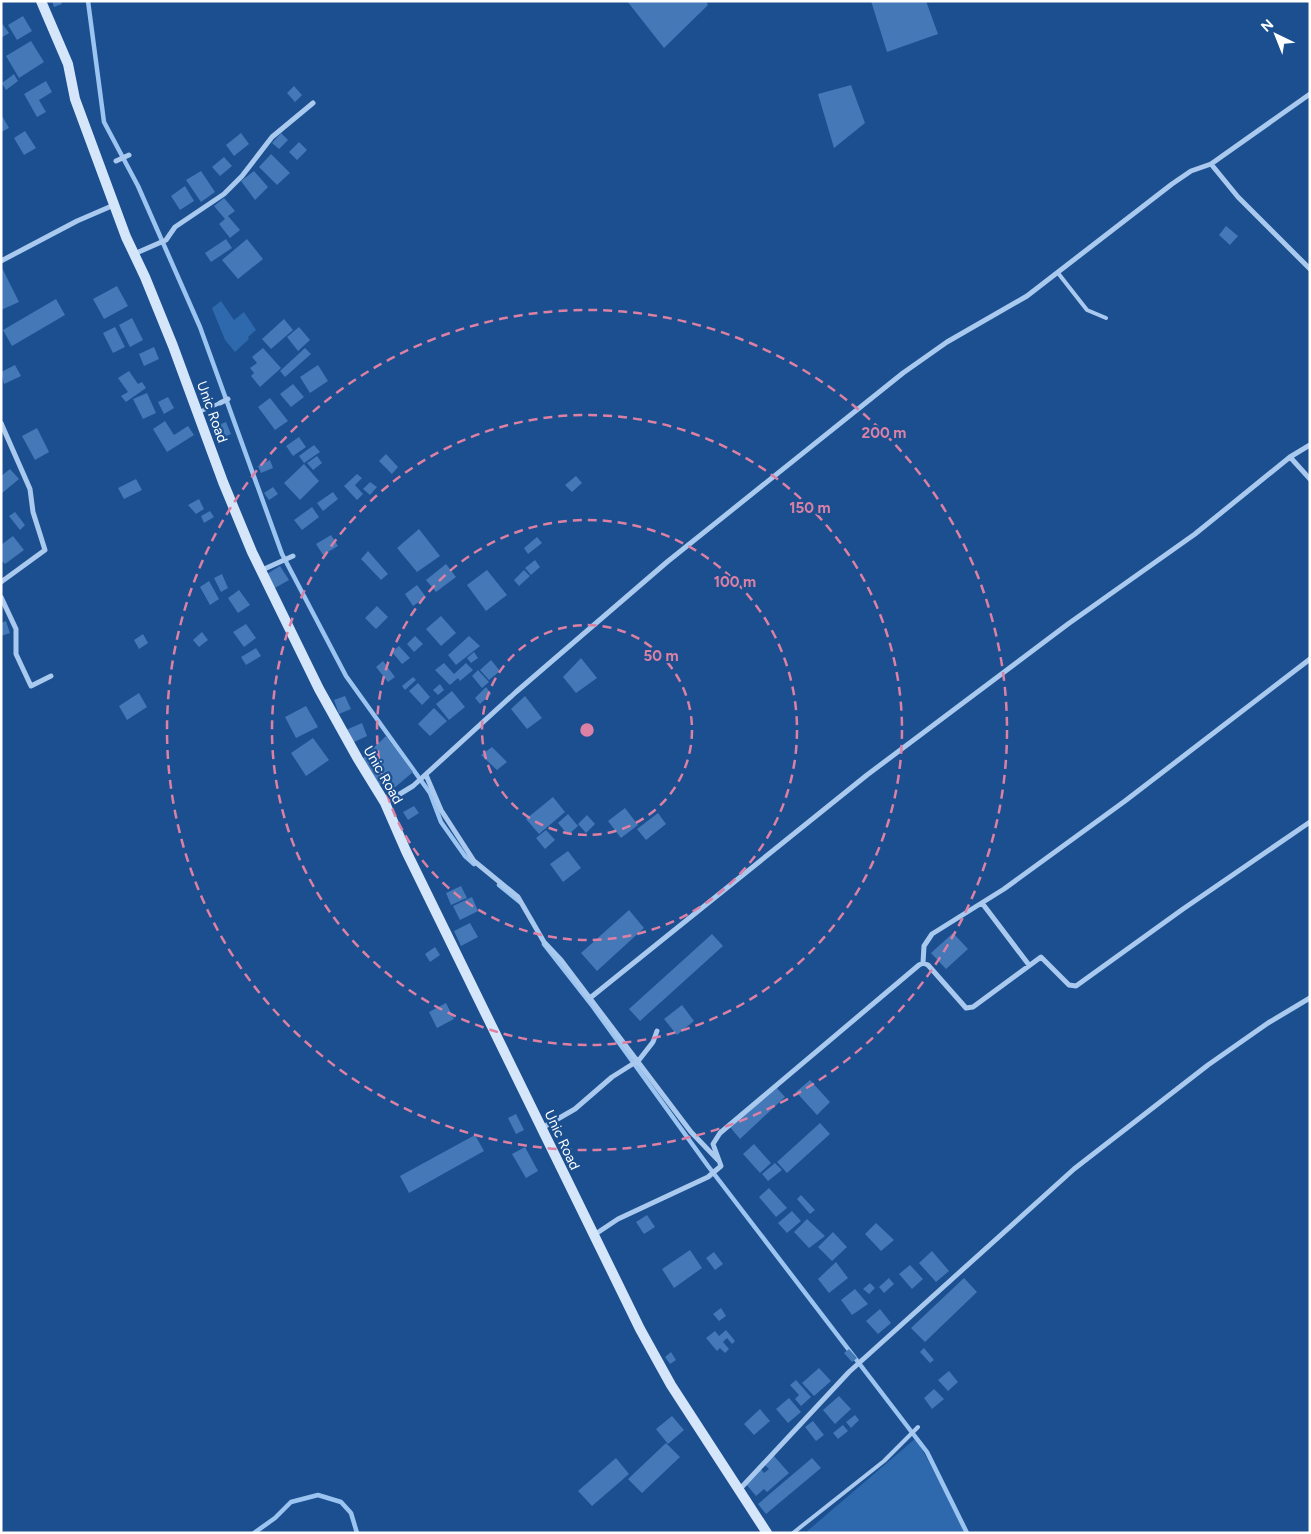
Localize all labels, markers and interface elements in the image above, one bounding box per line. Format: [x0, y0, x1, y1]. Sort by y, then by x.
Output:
north arrow [1251, 10, 1301, 60]
text: N [1258, 16, 1277, 36]
street label: Unic Road [193, 379, 231, 445]
text: 200 m [862, 424, 906, 442]
text: 150 m [789, 499, 831, 517]
text: 100 m [714, 573, 756, 591]
text: 50 m [643, 647, 679, 665]
centre of rings [578, 721, 596, 739]
street label: Unic Road [360, 743, 406, 807]
street label: Unic Road [541, 1107, 583, 1173]

